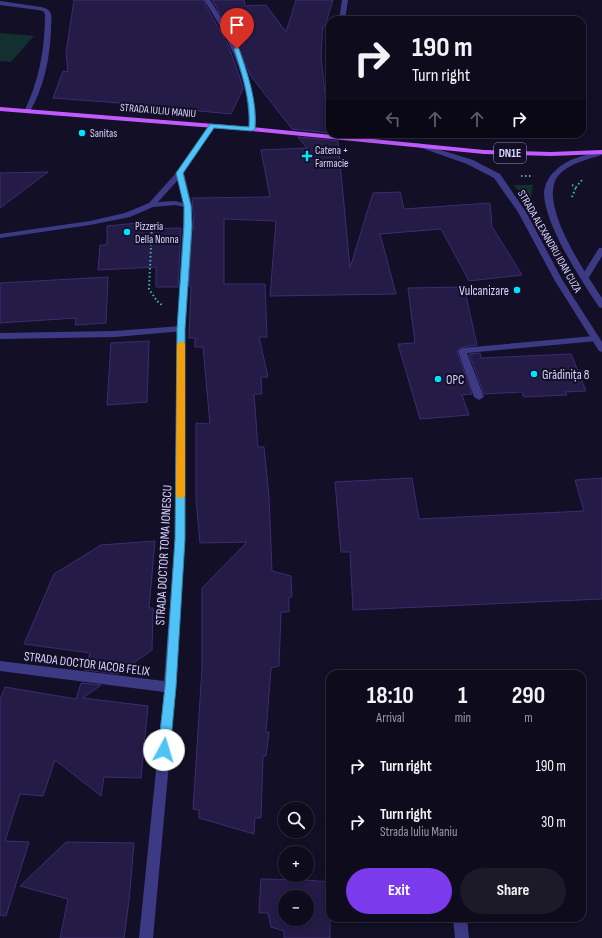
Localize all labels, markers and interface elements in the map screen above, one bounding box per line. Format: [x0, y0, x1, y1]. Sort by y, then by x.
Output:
pin [220, 8, 254, 49]
icon: arrive [226, 14, 248, 36]
text: 190 m [412, 31, 473, 64]
icon: right [346, 32, 398, 84]
text: Turn right [412, 65, 470, 86]
street label: STRADA IULIU MANIU [119, 101, 196, 120]
icon: left [382, 108, 404, 130]
icon: ahead [424, 108, 446, 130]
icon: ahead [466, 108, 488, 130]
icon: right [508, 108, 530, 130]
place label: Sanitas [90, 127, 117, 140]
marker: Sanitas [77, 128, 87, 138]
road number: DN1E [494, 143, 526, 163]
place label: Catena + Farmacie [315, 144, 349, 170]
marker: Catena + Farmacie [302, 151, 312, 161]
street label: STRADA ALEXANDRU IOAN CUZA [515, 188, 584, 295]
place label: Pizzeria Della Nonna [135, 220, 179, 246]
marker: Pizzeria Della Nonna [122, 227, 132, 237]
place label: Vulcanizare [459, 283, 509, 299]
marker: Vulcanizare [512, 285, 522, 295]
place label: Grădinița 8 [542, 367, 590, 383]
marker: Grădinița 8 [529, 369, 539, 379]
place label: OPC [446, 372, 464, 388]
marker: OPC [433, 374, 443, 384]
street label: STRADA DOCTOR TOMA IONESCU [152, 484, 176, 626]
street label: STRADA DOCTOR IACOB FELIX [23, 648, 151, 680]
text: 18:10 [367, 681, 414, 710]
text: 1 [458, 681, 468, 710]
text: 290 [512, 681, 545, 710]
text: Arrival [376, 710, 404, 726]
text: min [455, 710, 471, 726]
text: m [524, 710, 533, 726]
position arrow [143, 729, 185, 771]
icon: right [346, 755, 368, 777]
text: Turn right [380, 757, 432, 776]
text: 190 m [535, 757, 566, 776]
map controls [278, 802, 314, 926]
button: search [278, 802, 314, 838]
text: Turn right [380, 805, 432, 824]
icon: right [346, 811, 368, 833]
text: 30 m [541, 813, 566, 832]
text: Strada Iuliu Maniu [380, 824, 457, 840]
button: + [278, 846, 314, 882]
button: Exit [346, 868, 452, 914]
button: Share [460, 868, 566, 914]
button: − [278, 890, 314, 926]

